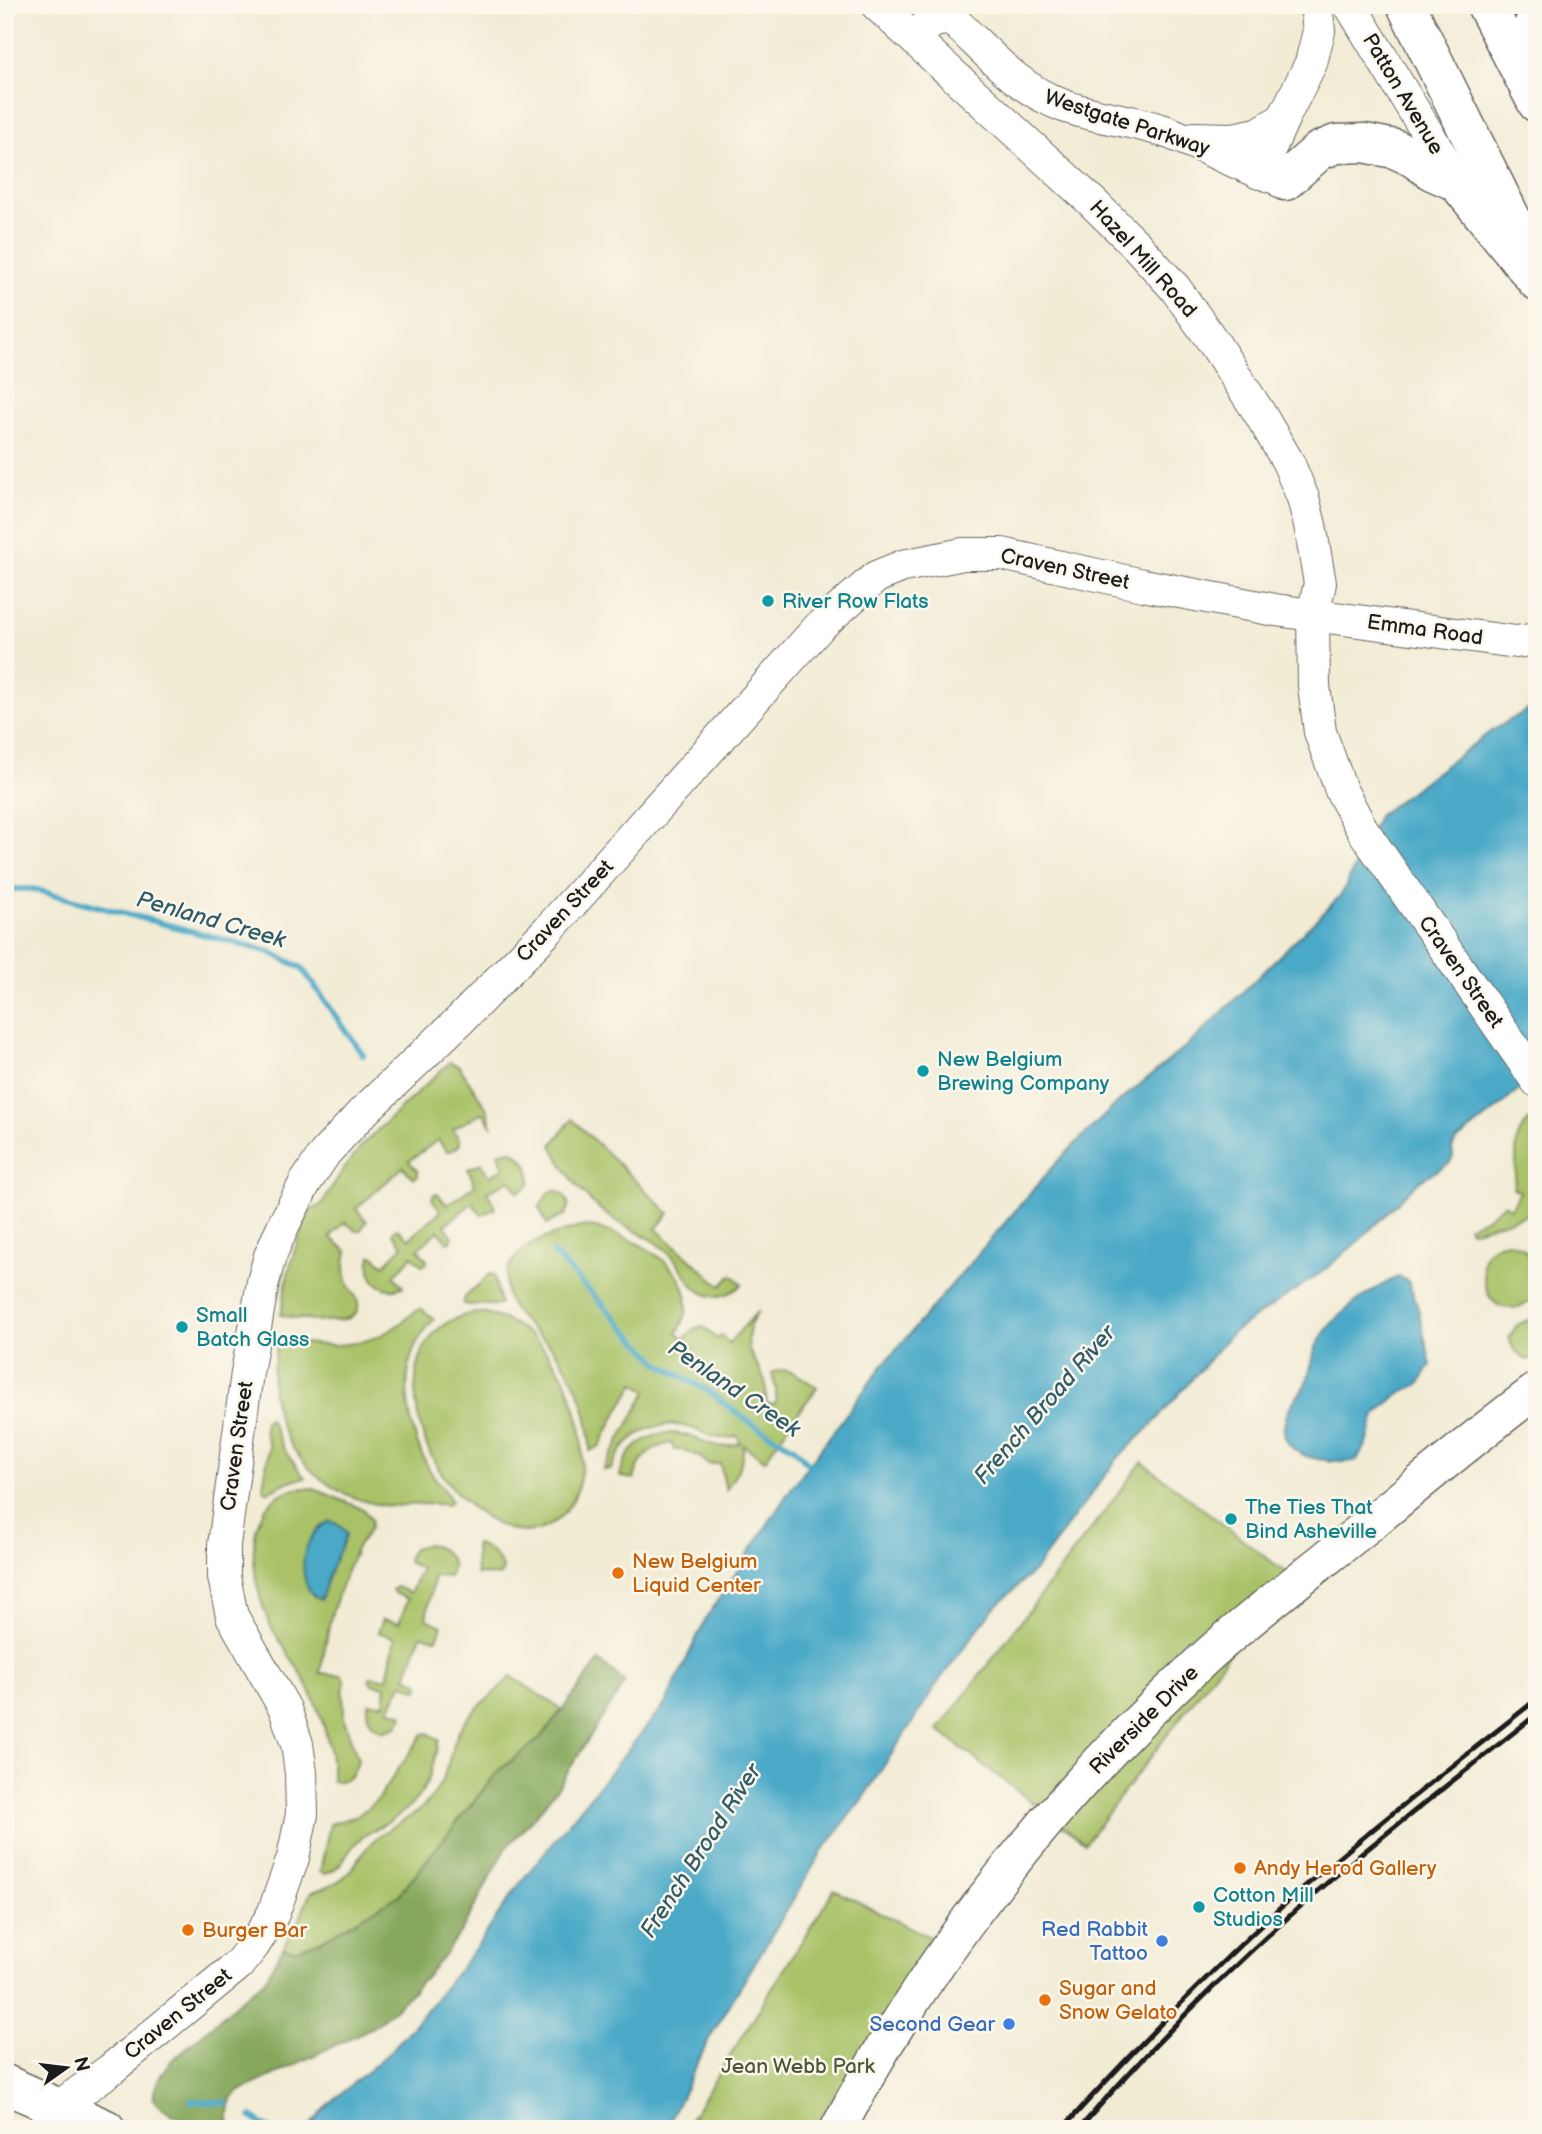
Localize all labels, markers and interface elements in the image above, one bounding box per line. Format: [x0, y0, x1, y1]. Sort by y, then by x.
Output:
street label: Patton Avenue [1357, 29, 1449, 159]
street label: Westgate Parkway [1041, 85, 1213, 162]
street label: Hazel Mill Road [1084, 195, 1202, 323]
street label: Craven Street [998, 543, 1132, 595]
place label: River Row Flats [782, 589, 929, 614]
marker: River Row Flats [760, 593, 776, 609]
street label: Emma Road [1365, 609, 1485, 651]
street label: Craven Street [511, 854, 619, 967]
water label: Penland Creek [133, 885, 289, 955]
street label: Craven Street [1413, 911, 1509, 1033]
place label: New Belgium Brewing Company [937, 1047, 1110, 1096]
marker: New Belgium Brewing Company [915, 1063, 931, 1079]
place label: Small Batch Glass [196, 1303, 310, 1352]
water label: French Broad River [968, 1318, 1123, 1490]
marker: Small Batch Glass [174, 1319, 190, 1335]
water label: Penland Creek [662, 1334, 806, 1444]
street label: Craven Street [216, 1379, 259, 1513]
place label: The Ties That Bind Asheville [1245, 1495, 1377, 1544]
marker: The Ties That Bind Asheville [1223, 1511, 1239, 1527]
place label: New Belgium Liquid Center [632, 1549, 761, 1598]
marker: New Belgium Liquid Center [610, 1565, 626, 1581]
street label: Riverside Drive [1084, 1660, 1204, 1780]
water label: French Broad River [634, 1757, 769, 1943]
place label: Andy Herod Gallery [1254, 1856, 1437, 1881]
marker: Andy Herod Gallery [1232, 1860, 1248, 1876]
place label: Cotton Mill Studios [1213, 1883, 1314, 1932]
marker: Cotton Mill Studios [1191, 1899, 1207, 1915]
place label: Red Rabbit Tattoo [1041, 1917, 1149, 1966]
place label: Burger Bar [202, 1918, 307, 1943]
marker: Burger Bar [180, 1922, 196, 1938]
marker: Red Rabbit Tattoo [1154, 1933, 1170, 1949]
street label: Craven Street [119, 1963, 237, 2065]
place label: Sugar and Snow Gelato [1059, 1976, 1178, 2025]
marker: Sugar and Snow Gelato [1037, 1992, 1053, 2008]
place label: Second Gear [870, 2012, 995, 2037]
marker: Second Gear [1001, 2016, 1017, 2032]
north arrow [32, 2032, 102, 2102]
park label: Jean Webb Park [721, 2054, 875, 2079]
text: N [68, 2055, 94, 2074]

